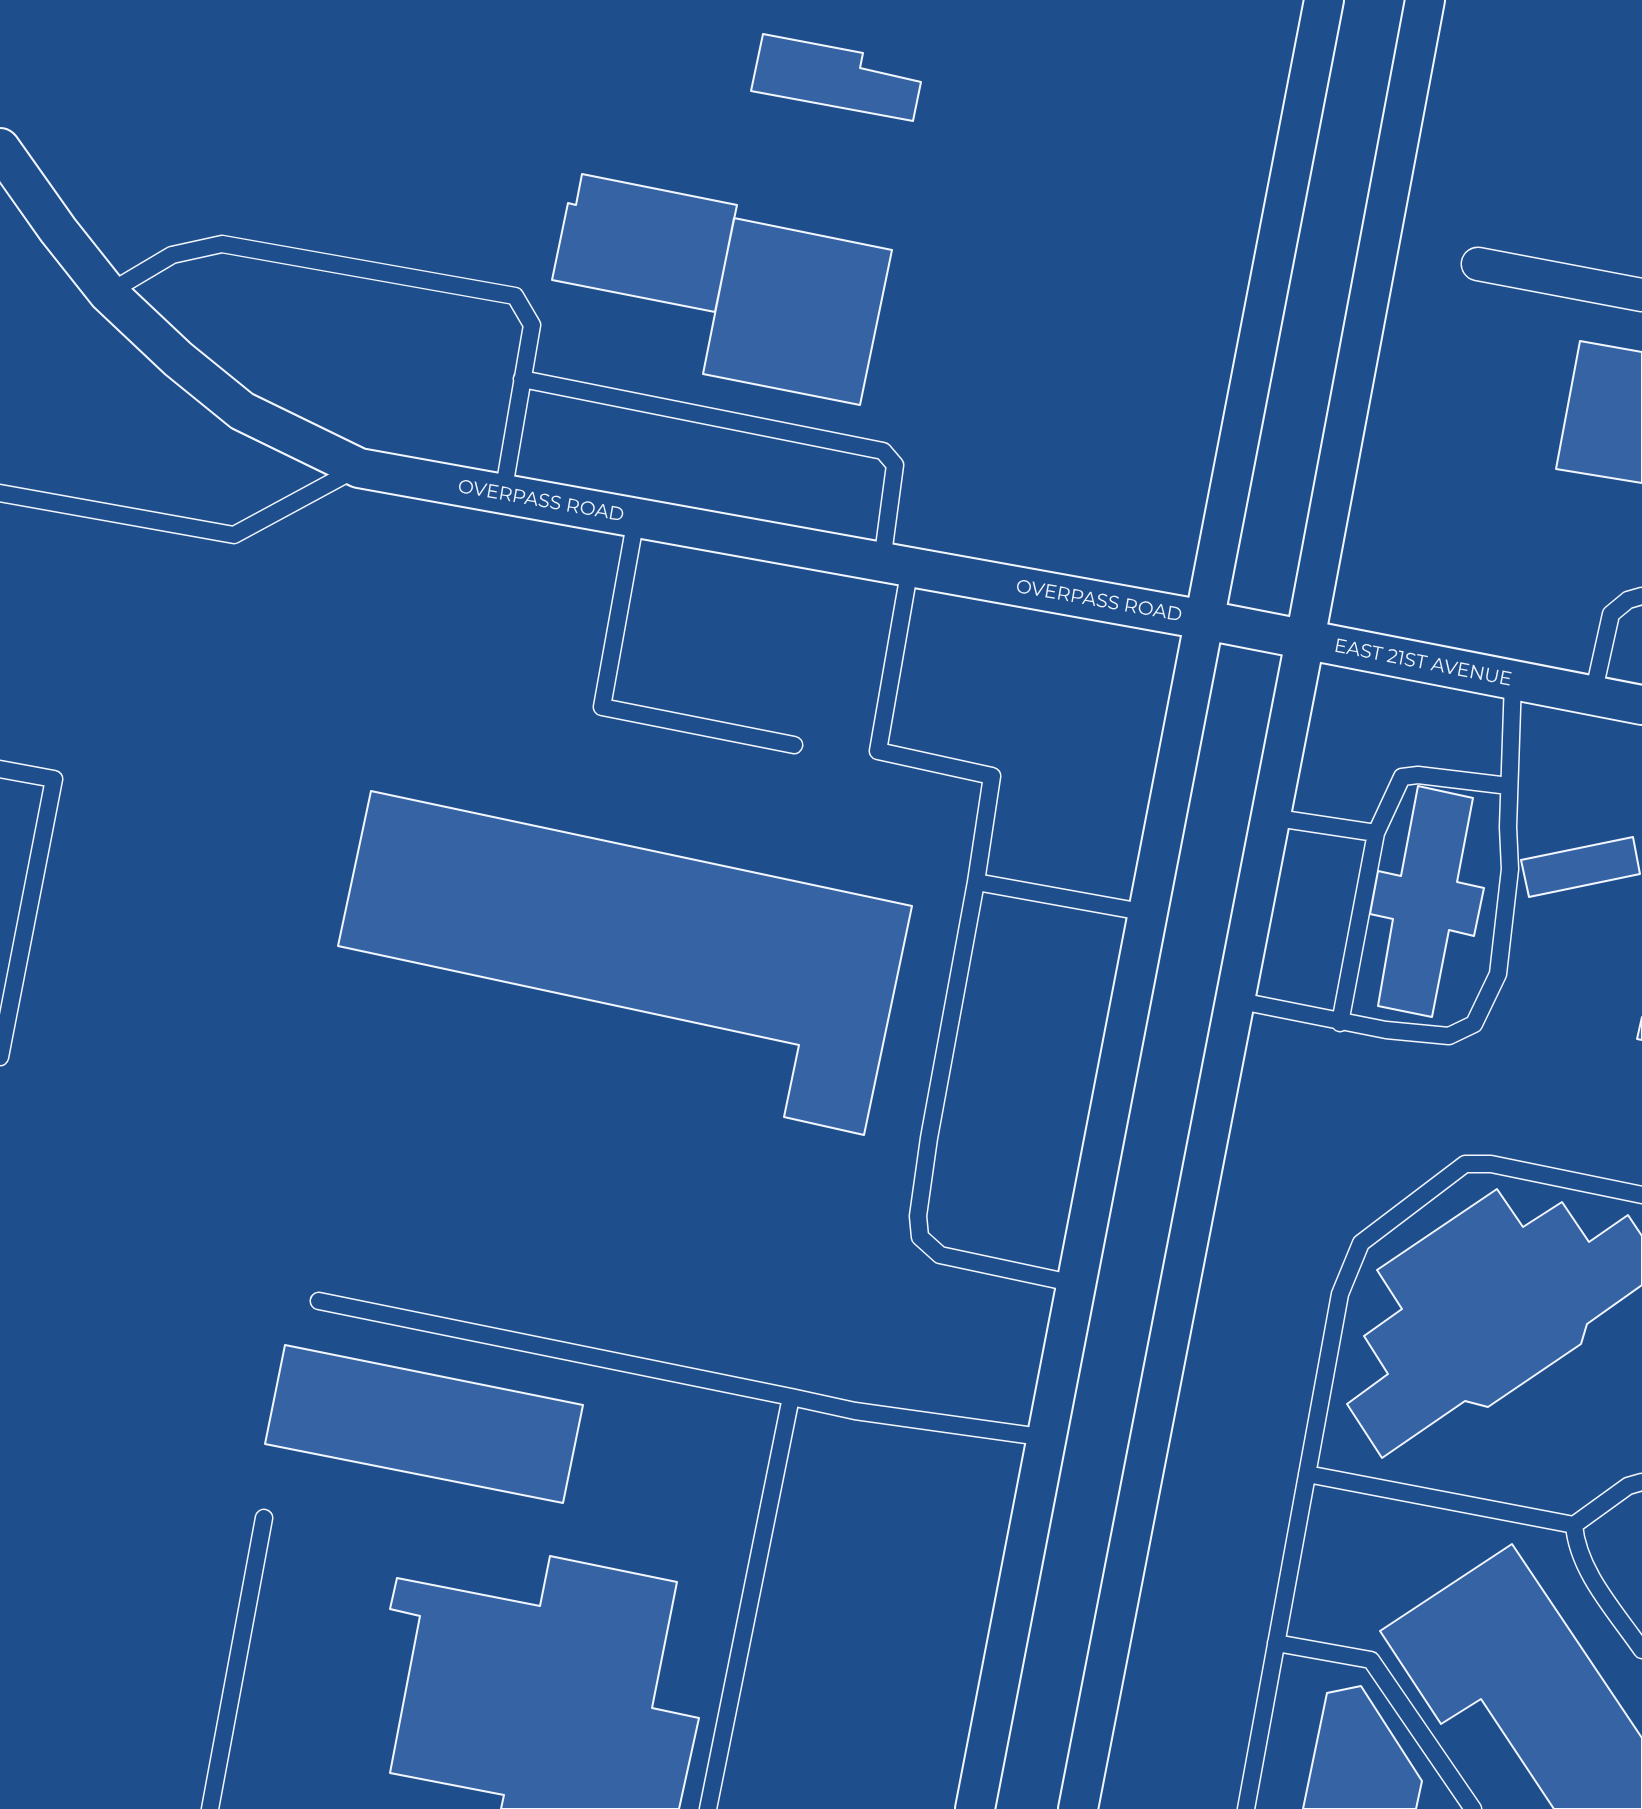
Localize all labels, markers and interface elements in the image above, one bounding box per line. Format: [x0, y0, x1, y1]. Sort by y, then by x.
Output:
street label: OVERPASS ROAD [456, 475, 626, 527]
street label: OVERPASS ROAD [1014, 575, 1184, 627]
street label: EAST 21ST AVENUE [1332, 635, 1514, 691]

